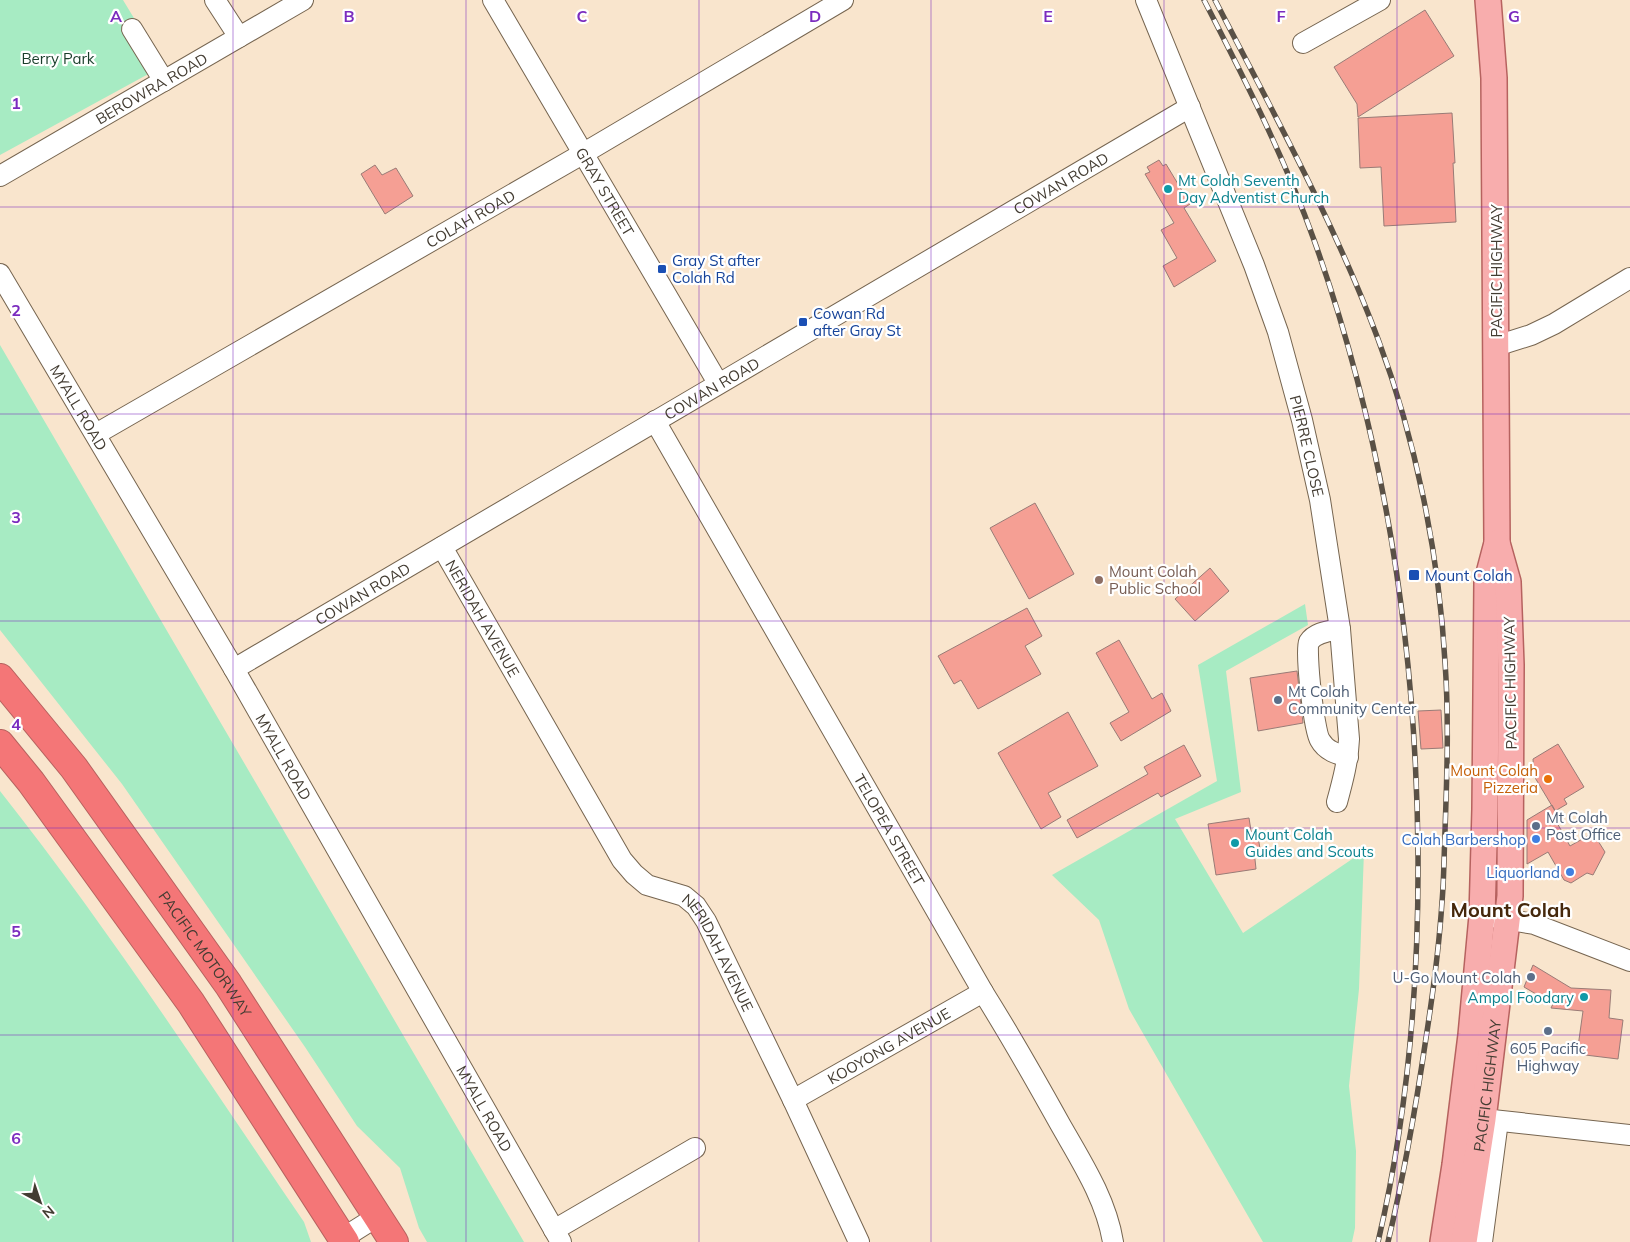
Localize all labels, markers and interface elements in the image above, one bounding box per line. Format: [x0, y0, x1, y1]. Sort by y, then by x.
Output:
text: A [110, 6, 122, 26]
text: B [343, 6, 355, 26]
text: C [577, 6, 588, 26]
text: D [809, 6, 821, 26]
text: E [1043, 6, 1053, 26]
text: F [1276, 6, 1286, 26]
text: G [1508, 6, 1520, 26]
street label: BEROWRA ROAD [92, 48, 211, 128]
park label: Berry Park [21, 49, 95, 68]
text: 1 [11, 93, 21, 113]
street label: GRAY STREET [572, 144, 639, 239]
street label: COWAN ROAD [1010, 148, 1112, 218]
place label: Mt Colah Seventh Day Adventist Church [1178, 171, 1329, 207]
marker: Mt Colah Seventh Day Adventist Church [1162, 183, 1174, 195]
street label: COLAH ROAD [422, 185, 518, 252]
street label: PACIFIC HIGHWAY [1487, 204, 1506, 338]
place label: Gray St after Colah Rd [672, 251, 761, 287]
marker: Gray St after Colah Rd [656, 263, 668, 275]
text: 2 [11, 300, 21, 320]
place label: Cowan Rd after Gray St [813, 304, 901, 340]
marker: Cowan Rd after Gray St [797, 316, 809, 328]
street label: COWAN ROAD [661, 353, 763, 424]
street label: MYALL ROAD [46, 361, 112, 454]
street label: PIERRE CLOSE [1286, 393, 1328, 499]
text: 3 [11, 507, 21, 527]
street label: NERIDAH AVENUE [442, 556, 524, 680]
street label: COWAN ROAD [311, 558, 414, 629]
place label: Mount Colah Public School [1109, 562, 1201, 598]
place label: Mount Colah [1425, 566, 1513, 585]
marker: Mount Colah [1407, 568, 1421, 582]
marker: Mount Colah Public School [1093, 574, 1105, 586]
street label: PACIFIC HIGHWAY [1499, 615, 1521, 750]
place label: Mt Colah Community Center [1288, 682, 1417, 718]
marker: Mt Colah Community Center [1272, 694, 1284, 706]
street label: MYALL ROAD [252, 710, 316, 803]
text: 4 [11, 714, 21, 734]
place label: Mount Colah Pizzeria [1450, 761, 1538, 797]
street label: TELOPEA STREET [850, 770, 929, 889]
marker: Mount Colah Pizzeria [1542, 773, 1554, 785]
place label: Mt Colah Post Office [1546, 808, 1621, 844]
marker: Mt Colah Post Office [1530, 820, 1542, 832]
place label: Mount Colah Guides and Scouts [1245, 825, 1374, 861]
place label: Colah Barbershop [1401, 830, 1526, 849]
marker: Colah Barbershop [1530, 833, 1542, 845]
marker: Mount Colah Guides and Scouts [1229, 837, 1241, 849]
place label: Liquorland [1486, 863, 1560, 882]
marker: Liquorland [1564, 866, 1576, 878]
street label: PACIFIC MOTORWAY [155, 887, 256, 1021]
street label: NERIDAH AVENUE [678, 889, 758, 1015]
district label: Mount Colah [1451, 897, 1571, 922]
text: 5 [11, 921, 21, 941]
place label: U-Go Mount Colah [1392, 968, 1521, 987]
marker: U-Go Mount Colah [1525, 971, 1537, 983]
place label: Ampol Foodary [1468, 988, 1574, 1007]
marker: Ampol Foodary [1578, 991, 1590, 1003]
street label: KOOYONG AVENUE [824, 1003, 954, 1088]
street label: PACIFIC HIGHWAY [1469, 1018, 1505, 1153]
marker: 605 Pacific Highway [1542, 1025, 1554, 1037]
place label: 605 Pacific Highway [1510, 1039, 1586, 1075]
street label: MYALL ROAD [453, 1062, 517, 1155]
text: 6 [11, 1128, 21, 1148]
north arrow [15, 1177, 65, 1227]
text: N [39, 1202, 58, 1222]

